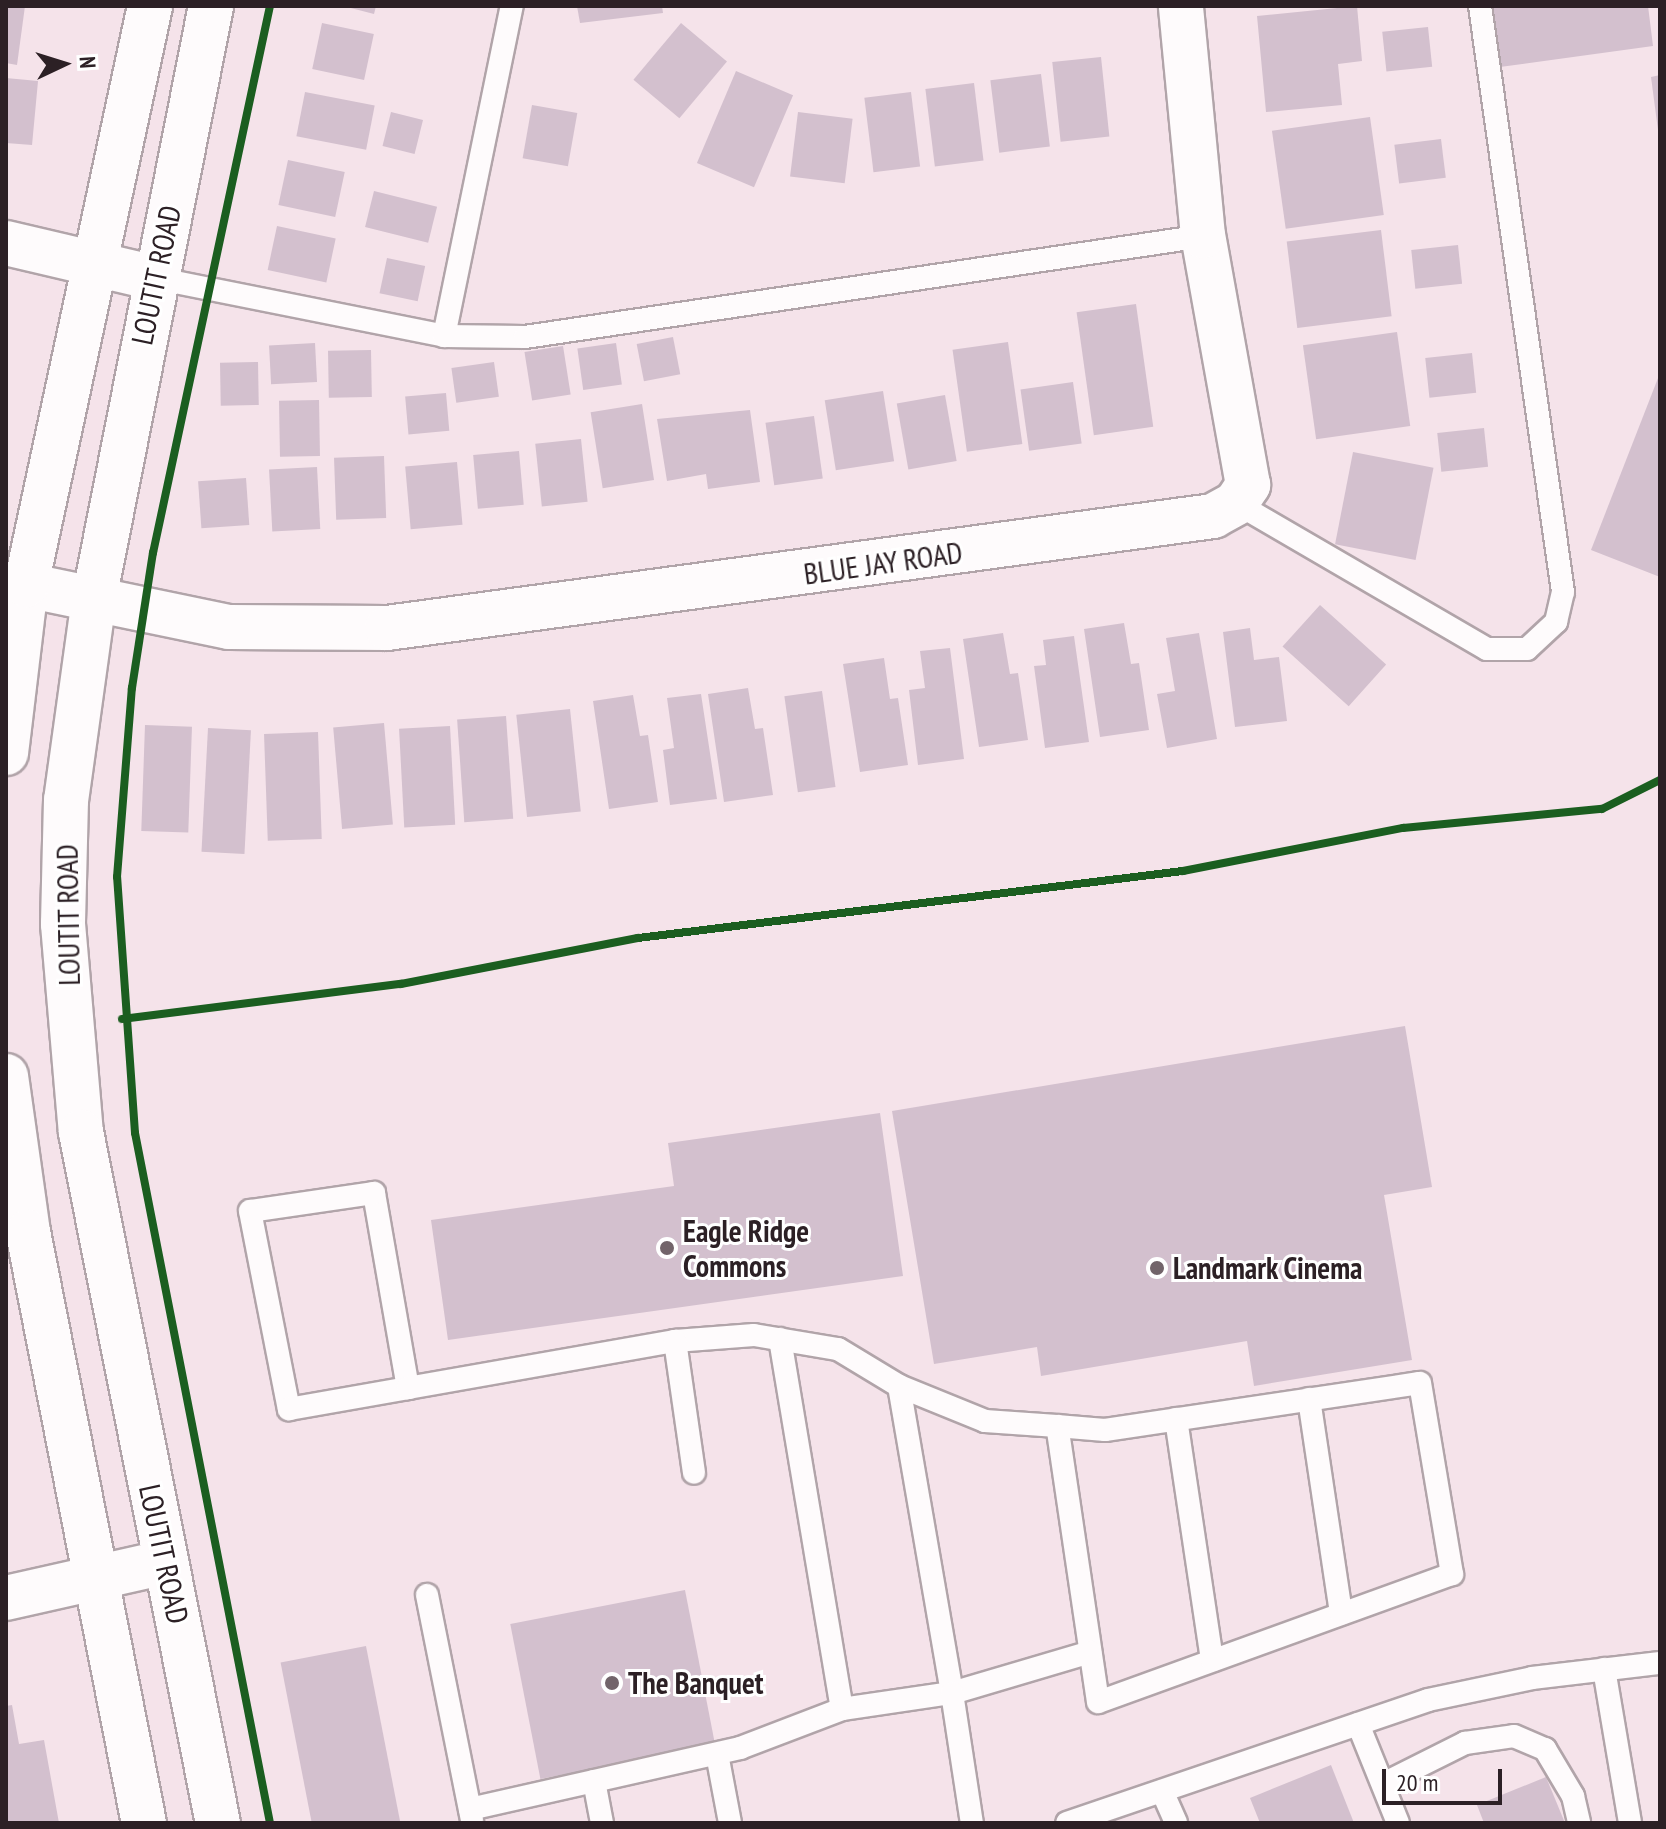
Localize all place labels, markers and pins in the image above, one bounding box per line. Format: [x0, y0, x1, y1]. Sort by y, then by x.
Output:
place label: Eagle Ridge Commons [683, 1213, 809, 1284]
marker: Eagle Ridge Commons [658, 1239, 676, 1257]
place label: Landmark Cinema [1173, 1250, 1364, 1286]
marker: Landmark Cinema [1148, 1259, 1166, 1277]
place label: The Banquet [628, 1665, 763, 1701]
marker: The Banquet [603, 1674, 621, 1692]

